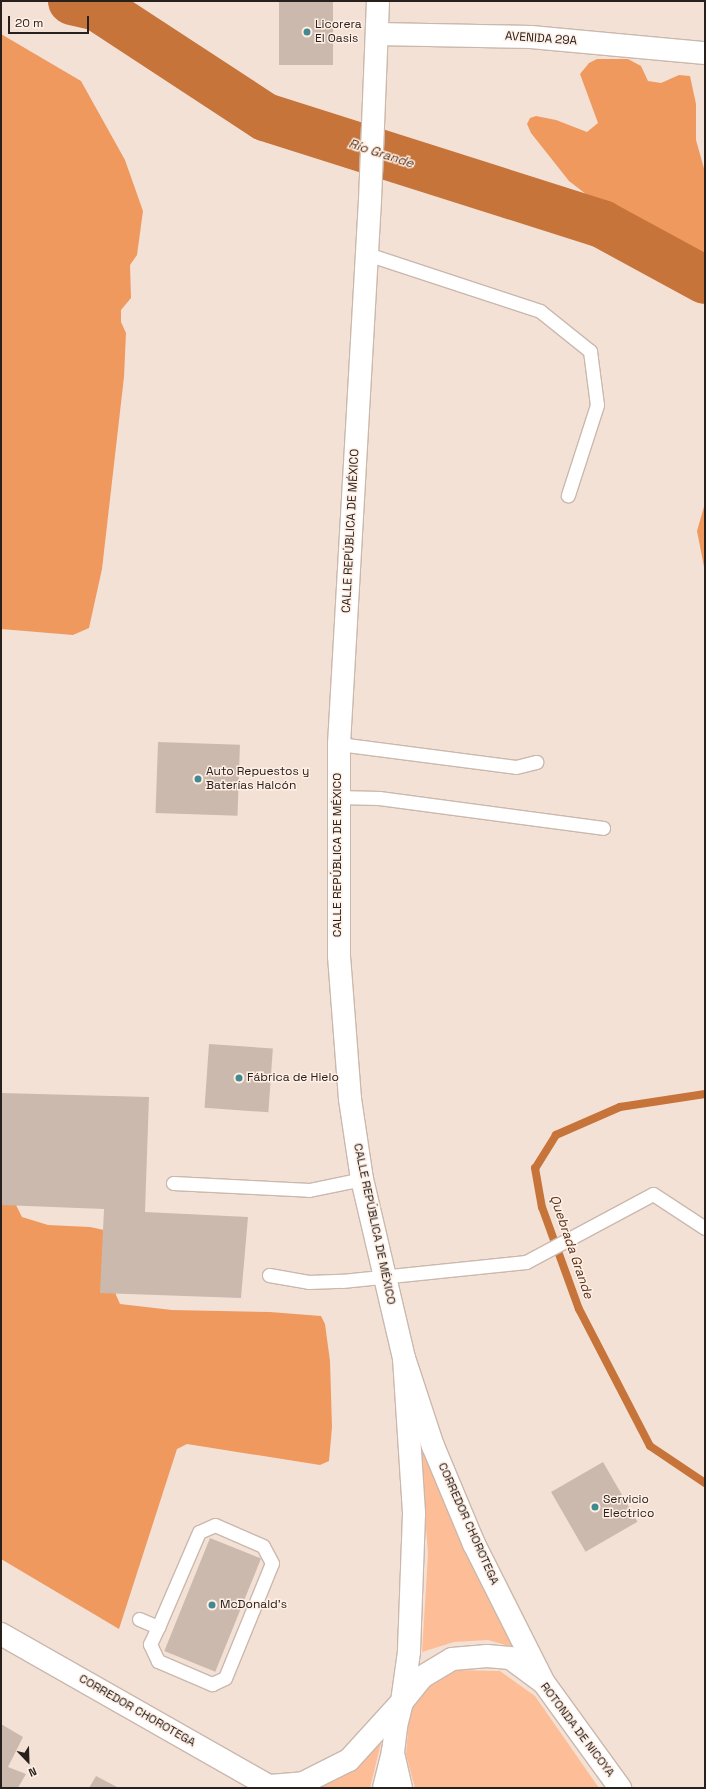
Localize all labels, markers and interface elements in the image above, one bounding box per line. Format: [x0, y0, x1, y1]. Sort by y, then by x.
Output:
scale bar [10, 8, 91, 34]
text: 20 m [15, 15, 43, 31]
place label: Licorera El Oasis [315, 18, 362, 46]
marker: Licorera El Oasis [302, 27, 312, 37]
street label: AVENIDA 29A [504, 29, 578, 49]
water label: Río Grande [346, 136, 416, 172]
street label: CALLE REPÚBLICA DE MÉXICO [340, 448, 362, 614]
place label: Auto Repuestos y Baterías Halcón [206, 765, 309, 793]
street label: CALLE REPÚBLICA DE MÉXICO [331, 773, 345, 937]
marker: Auto Repuestos y Baterías Halcón [193, 774, 203, 784]
place label: Fábrica de Hielo [247, 1071, 339, 1085]
marker: Fábrica de Hielo [234, 1073, 244, 1083]
street label: CALLE REPÚBLICA DE MÉXICO [350, 1142, 398, 1306]
water label: Quebrada Grande [546, 1193, 596, 1301]
street label: CORREDOR CHOROTEGA [434, 1461, 502, 1587]
place label: Servicio Electrico [603, 1493, 654, 1521]
marker: Servicio Electrico [590, 1502, 600, 1512]
place label: McDonald's [220, 1598, 287, 1612]
marker: McDonald's [207, 1600, 217, 1610]
street label: CORREDOR CHOROTEGA [76, 1672, 198, 1750]
street label: ROTONDA DE NICOYA [537, 1680, 617, 1780]
north arrow [8, 1741, 48, 1781]
text: N [27, 1764, 39, 1780]

